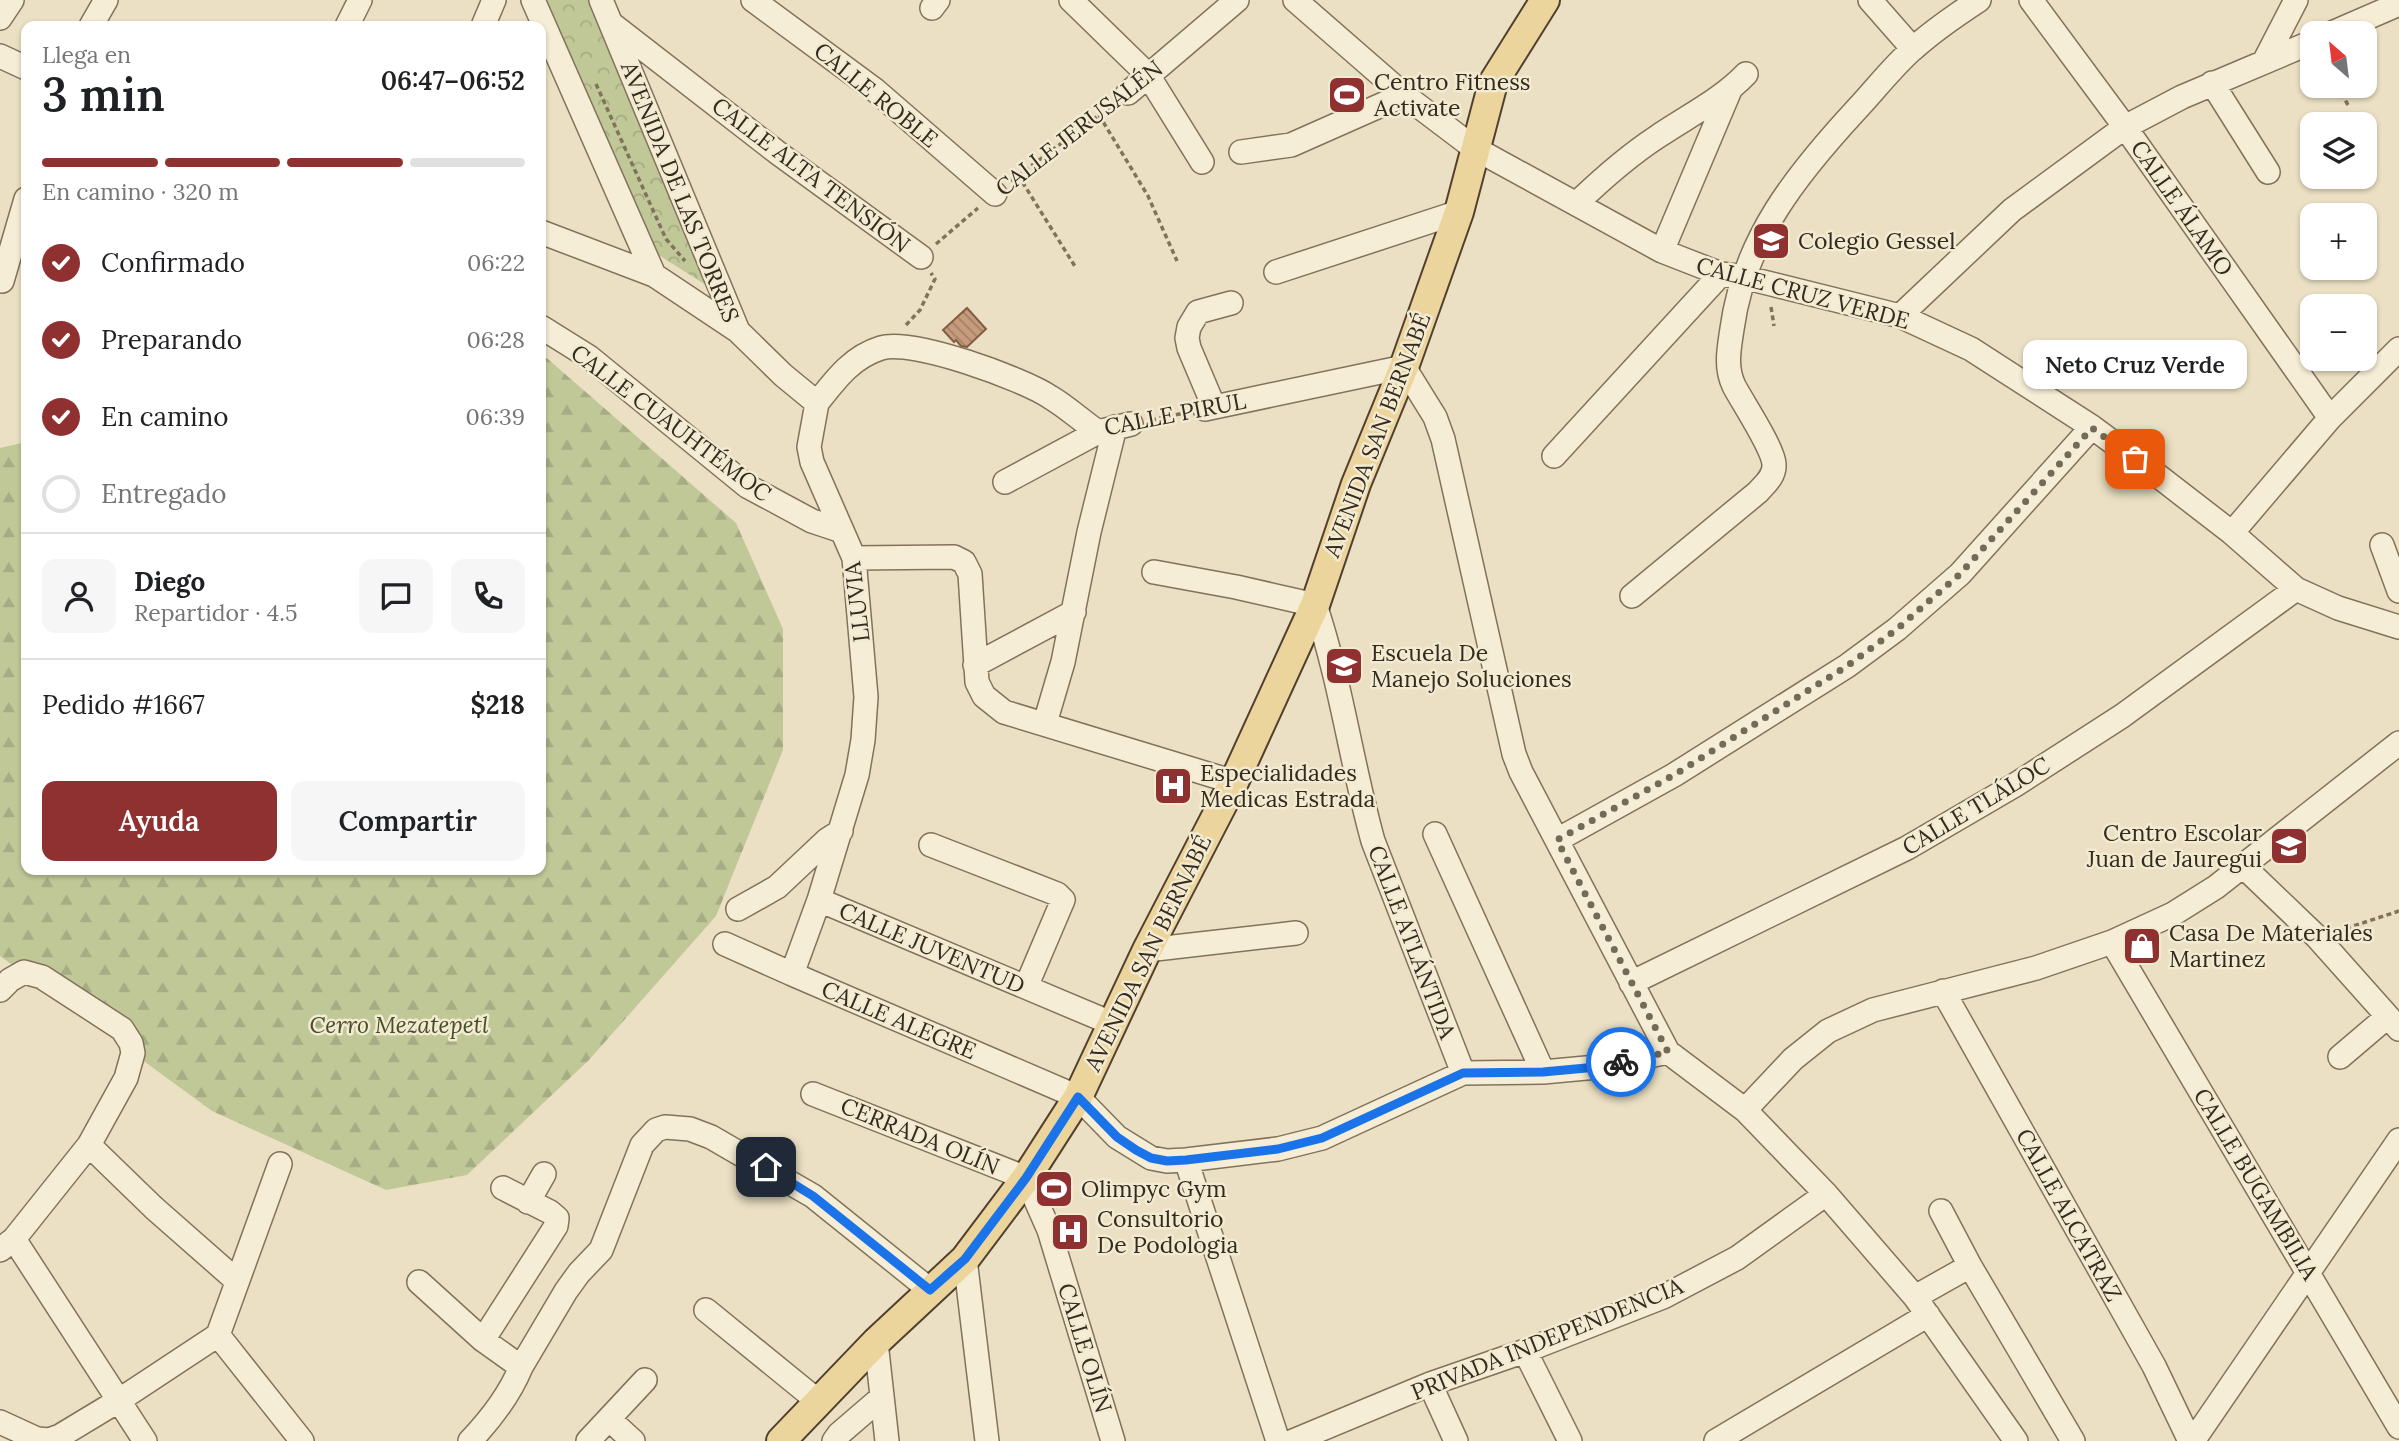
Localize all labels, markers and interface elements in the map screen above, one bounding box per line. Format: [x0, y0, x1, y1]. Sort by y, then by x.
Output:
north arrow [2300, 21, 2376, 98]
map controls [2300, 21, 2377, 371]
street label: CALLE ROBLE [808, 36, 944, 154]
text: Llega en [42, 40, 131, 69]
street label: CALLE JERUSALÉN [989, 53, 1168, 202]
street label: AVENIDA DE LAS TORRES [614, 56, 746, 326]
text: 06:47–06:52 [381, 64, 525, 97]
text: 3 min [42, 65, 165, 124]
place label: Centro Fitness Activate [1373, 67, 1530, 122]
sports icon: Centro Fitness Activate [1326, 74, 1368, 116]
street label: CALLE ALTA TENSIÓN [706, 91, 916, 259]
button: layers [2300, 112, 2377, 189]
street label: CALLE ÁLAMO [2125, 134, 2240, 281]
text: En camino · 320 m [42, 177, 239, 206]
button: + [2300, 203, 2377, 280]
school or university icon: Colegio Gessel [1750, 220, 1792, 262]
place label: Colegio Gessel [1798, 226, 1955, 255]
icon: check [42, 244, 80, 282]
text: Confirmado [101, 246, 245, 279]
text: 06:22 [467, 248, 525, 277]
street label: CALLE CRUZ VERDE [1693, 250, 1913, 335]
button: − [2300, 294, 2377, 371]
street label: AVENIDA SAN BERNABÉ [1316, 309, 1437, 562]
icon: check [42, 321, 80, 359]
text: Preparando [101, 323, 242, 356]
text: 06:28 [466, 325, 525, 354]
street label: CALLE CUAUHTÉMOC [565, 338, 777, 507]
callout: Neto Cruz Verde [2023, 340, 2247, 389]
text: Neto Cruz Verde [2045, 350, 2225, 379]
street label: CALLE PIRUL [1102, 386, 1248, 441]
icon: check [42, 398, 80, 436]
text: En camino [101, 400, 229, 433]
text: 06:39 [466, 402, 525, 431]
pin [2105, 429, 2165, 489]
icon: bag [2116, 440, 2154, 478]
text: Entregado [101, 477, 227, 510]
button: person [42, 559, 116, 633]
button: chat [359, 559, 433, 633]
button: phone [451, 559, 525, 633]
street label: LLUVIA [837, 560, 876, 644]
text: Diego [134, 565, 205, 598]
text: Repartidor · 4.5 [134, 598, 298, 627]
place label: Escuela De Manejo Soluciones [1371, 638, 1572, 693]
school or university icon: Escuela De Manejo Soluciones [1323, 645, 1365, 687]
text: Pedido #1667 [42, 688, 205, 721]
text: $218 [470, 688, 525, 721]
street label: CALLE TLÁLOC [1897, 750, 2055, 861]
place label: Especialidades Medicas Estrada [1200, 758, 1376, 813]
hospital icon: Especialidades Medicas Estrada [1152, 765, 1194, 807]
button: Ayuda [42, 781, 277, 861]
button: Compartir [291, 781, 525, 861]
place label: Centro Escolar Juan de Jauregui [2086, 818, 2262, 873]
school or university icon: Centro Escolar Juan de Jauregui [2268, 825, 2310, 867]
street label: AVENIDA SAN BERNABÉ [1077, 830, 1217, 1077]
street label: CALLE ATLÁNTIDA [1362, 841, 1463, 1043]
street label: CALLE JUVENTUD [835, 895, 1029, 1000]
place label: Casa De Materiales Martinez [2169, 918, 2373, 973]
shop icon: Casa De Materiales Martinez [2121, 925, 2163, 967]
street label: CALLE ALEGRE [817, 974, 981, 1065]
park label: Cerro Mezatepetl [310, 1010, 489, 1039]
courier [1586, 1027, 1656, 1097]
icon: bike [1602, 1043, 1640, 1081]
street label: CALLE BUGAMBILIA [2188, 1083, 2325, 1285]
street label: CERRADA OLÍN [837, 1091, 1004, 1181]
street label: CALLE ALCATRAZ [2010, 1123, 2129, 1306]
pin [736, 1137, 796, 1197]
icon: home [747, 1148, 785, 1186]
sports icon: Olimpyc Gym [1033, 1168, 1075, 1210]
place label: Olimpyc Gym [1081, 1174, 1227, 1203]
place label: Consultorio De Podologia [1097, 1204, 1238, 1259]
hospital icon: Consultorio De Podologia [1049, 1211, 1091, 1253]
street label: PRIVADA INDEPENDENCIA [1407, 1270, 1687, 1406]
street label: CALLE OLÍN [1052, 1280, 1119, 1416]

